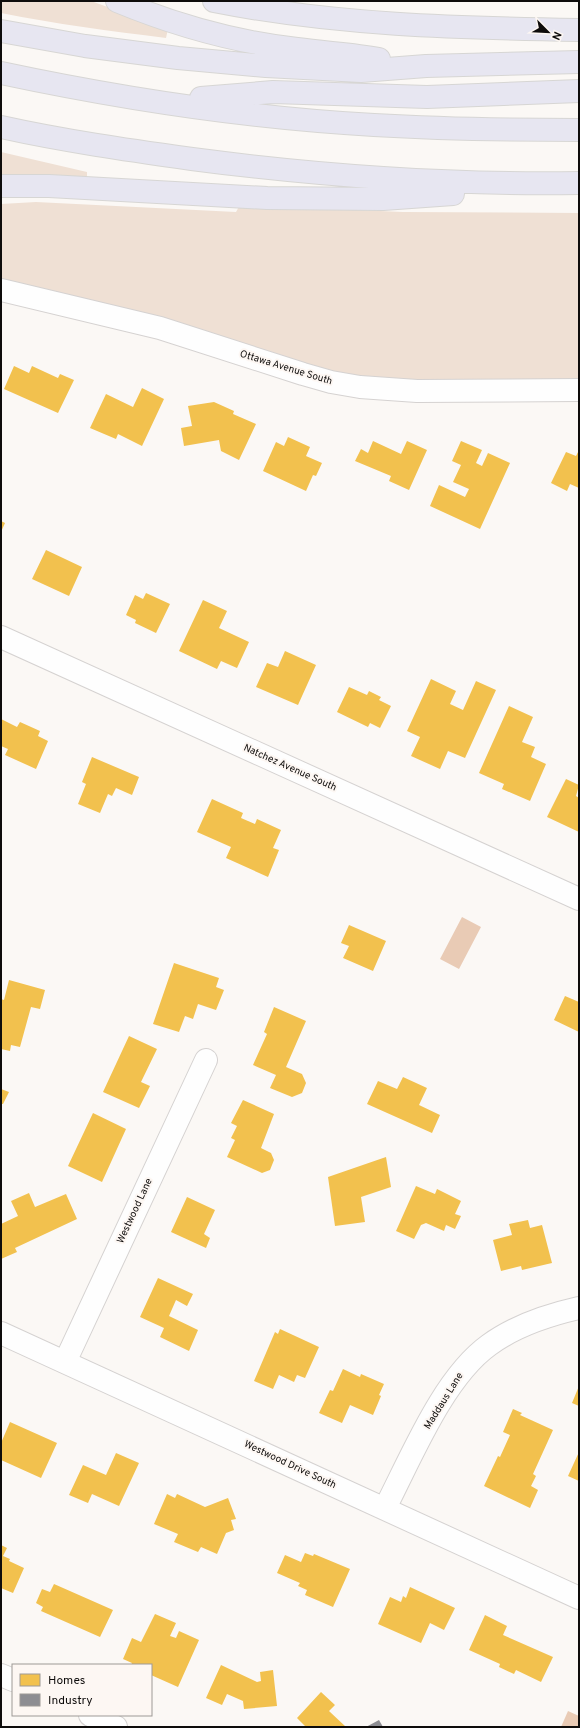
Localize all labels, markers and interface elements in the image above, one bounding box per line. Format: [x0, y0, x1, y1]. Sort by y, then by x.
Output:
north arrow [528, 12, 568, 52]
text: N [548, 29, 564, 42]
street label: Ottawa Avenue South [238, 348, 334, 388]
street label: Natchez Avenue South [241, 742, 339, 794]
street label: Westwood Lane [114, 1176, 156, 1246]
street label: Maddaus Lane [421, 1370, 467, 1432]
street label: Westwood Drive South [242, 1438, 338, 1492]
legend [12, 1664, 152, 1716]
text: Homes [48, 1673, 85, 1689]
text: Industry [48, 1693, 93, 1709]

